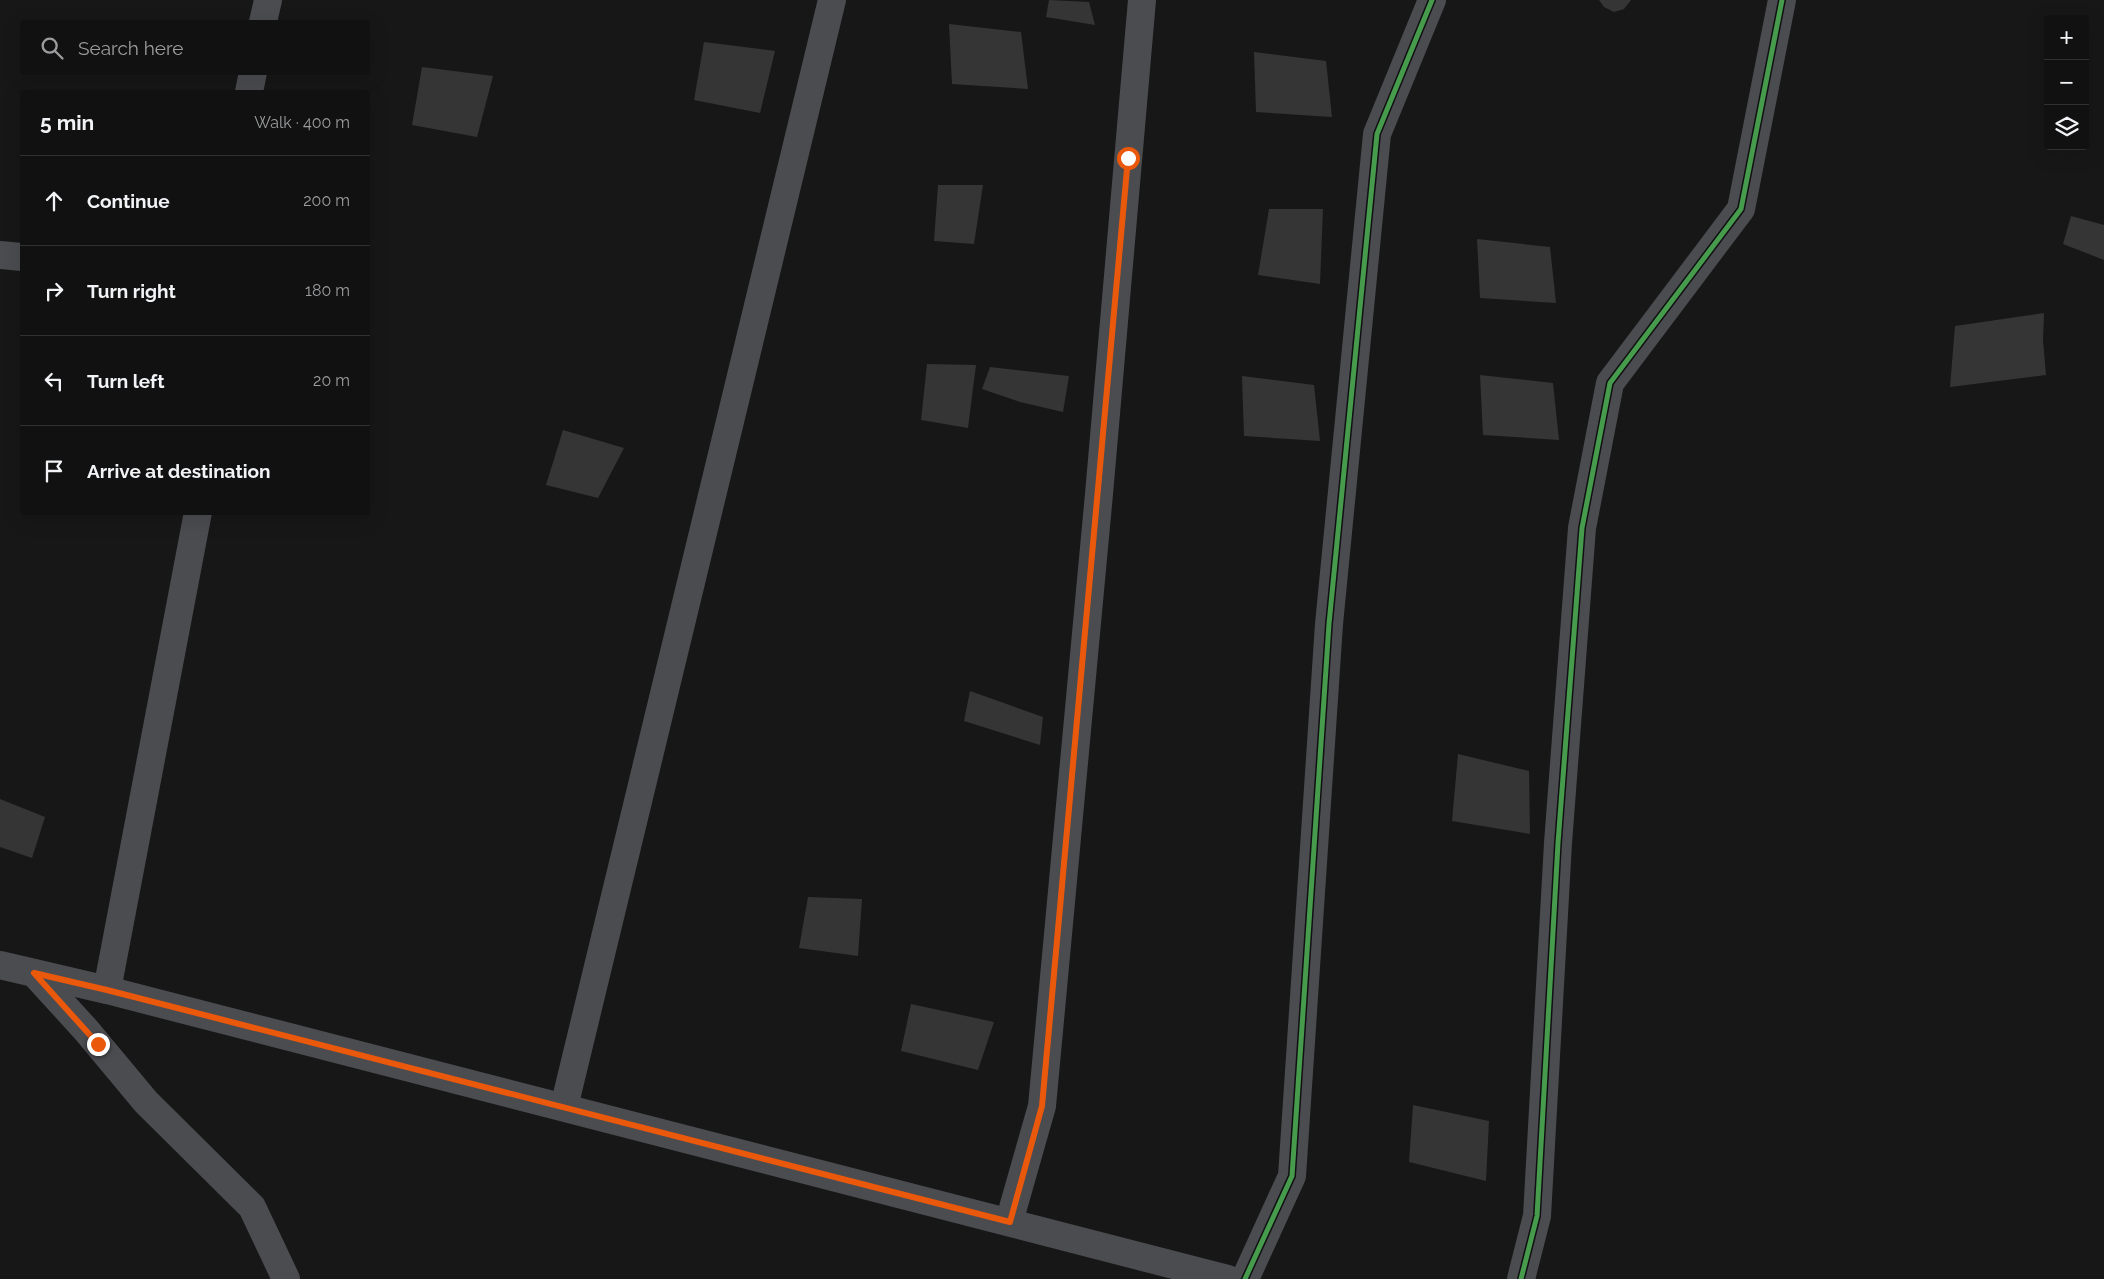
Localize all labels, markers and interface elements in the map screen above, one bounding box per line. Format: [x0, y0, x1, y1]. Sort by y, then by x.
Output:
map controls [2044, 15, 2089, 150]
button: + [2044, 15, 2089, 60]
search box [20, 20, 370, 75]
icon: search [38, 34, 66, 62]
text: Search here [78, 37, 184, 59]
button: − [2044, 60, 2089, 105]
button: layers [2044, 105, 2089, 150]
text: 5 min [40, 110, 94, 135]
text: Walk · 400 m [254, 113, 350, 132]
route start [1117, 147, 1140, 170]
icon: ahead [40, 187, 68, 215]
text: Continue [87, 190, 170, 212]
text: 200 m [303, 191, 350, 210]
icon: right [40, 277, 68, 305]
text: Turn right [87, 280, 176, 302]
text: 180 m [305, 281, 350, 300]
icon: left [40, 367, 68, 395]
text: Turn left [87, 370, 164, 392]
text: 20 m [313, 371, 350, 390]
icon: arrive [40, 457, 68, 485]
text: Arrive at destination [87, 460, 271, 482]
route end [87, 1033, 110, 1056]

